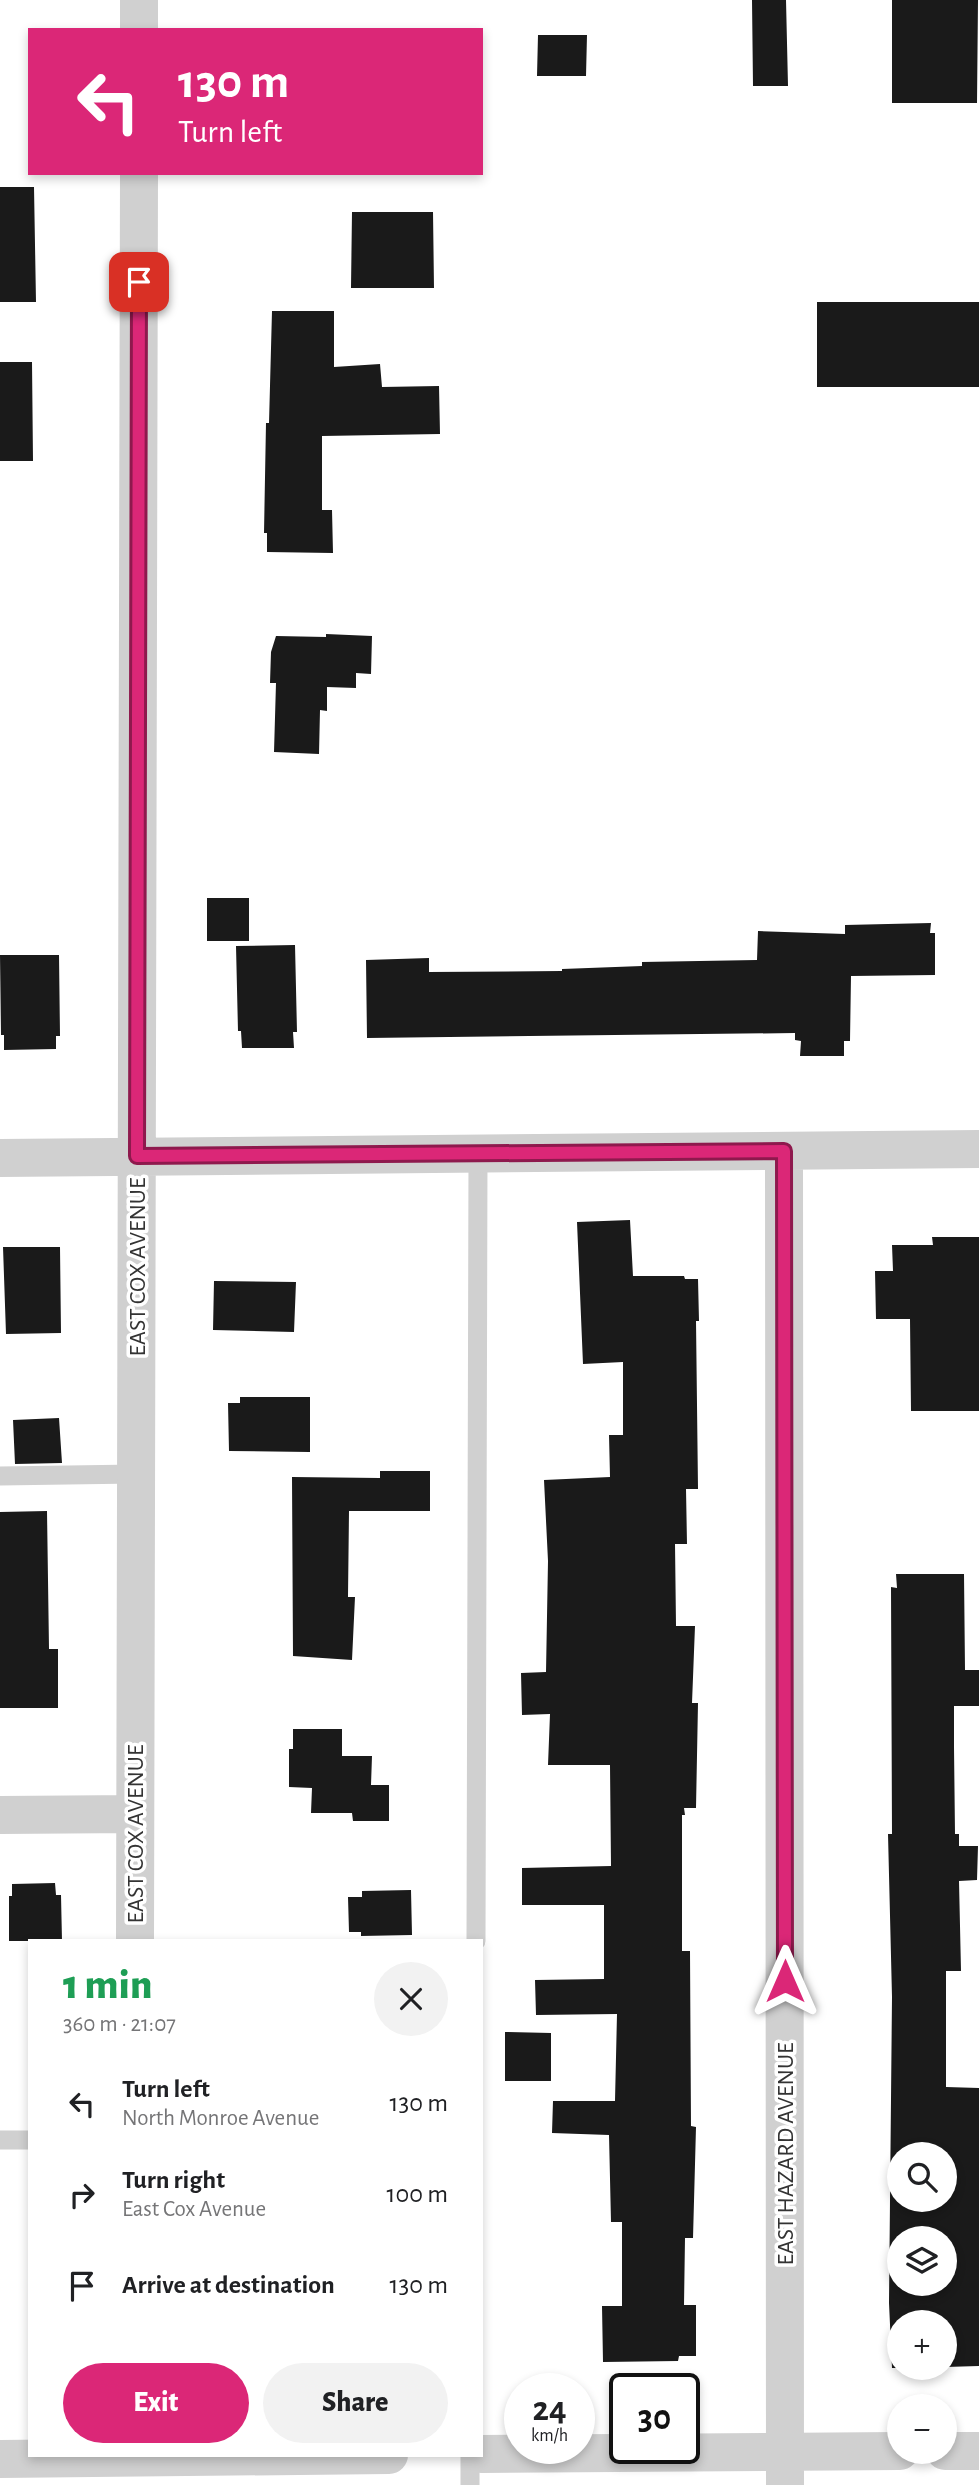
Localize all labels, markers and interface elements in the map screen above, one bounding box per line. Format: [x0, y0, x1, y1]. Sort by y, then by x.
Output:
icon: left [63, 56, 154, 147]
text: 130 m [178, 58, 289, 107]
text: Turn left [178, 116, 282, 148]
pin [109, 252, 169, 312]
icon: arrive [120, 263, 158, 301]
street label: EAST COX AVENUE [126, 1177, 150, 1356]
street label: EAST COX AVENUE [124, 1744, 148, 1923]
position arrow [748, 1944, 822, 2018]
button: close [374, 1962, 448, 2036]
text: 1 min [63, 1964, 152, 2006]
text: 360 m · 21:07 [63, 2013, 176, 2036]
street label: EAST HAZARD AVENUE [774, 2042, 798, 2266]
text: Turn left [122, 2076, 210, 2102]
icon: left [63, 2085, 101, 2123]
text: 130 m [390, 2090, 448, 2116]
text: North Monroe Avenue [122, 2107, 319, 2130]
map controls [887, 2142, 957, 2464]
button: search [887, 2142, 957, 2212]
text: Turn right [122, 2167, 225, 2193]
icon: right [63, 2176, 101, 2214]
text: 100 m [387, 2181, 448, 2207]
text: East Cox Avenue [122, 2198, 266, 2221]
button: layers [887, 2226, 957, 2296]
icon: arrive [63, 2267, 101, 2305]
text: Arrive at destination [122, 2272, 335, 2298]
text: 130 m [390, 2272, 448, 2298]
button: + [887, 2310, 957, 2380]
button: Exit [63, 2363, 249, 2443]
button: Share [263, 2363, 448, 2443]
speed limit sign: 30 [609, 2373, 700, 2464]
text: 24 [532, 2392, 567, 2427]
button: − [887, 2394, 957, 2464]
text: km/h [531, 2427, 568, 2445]

